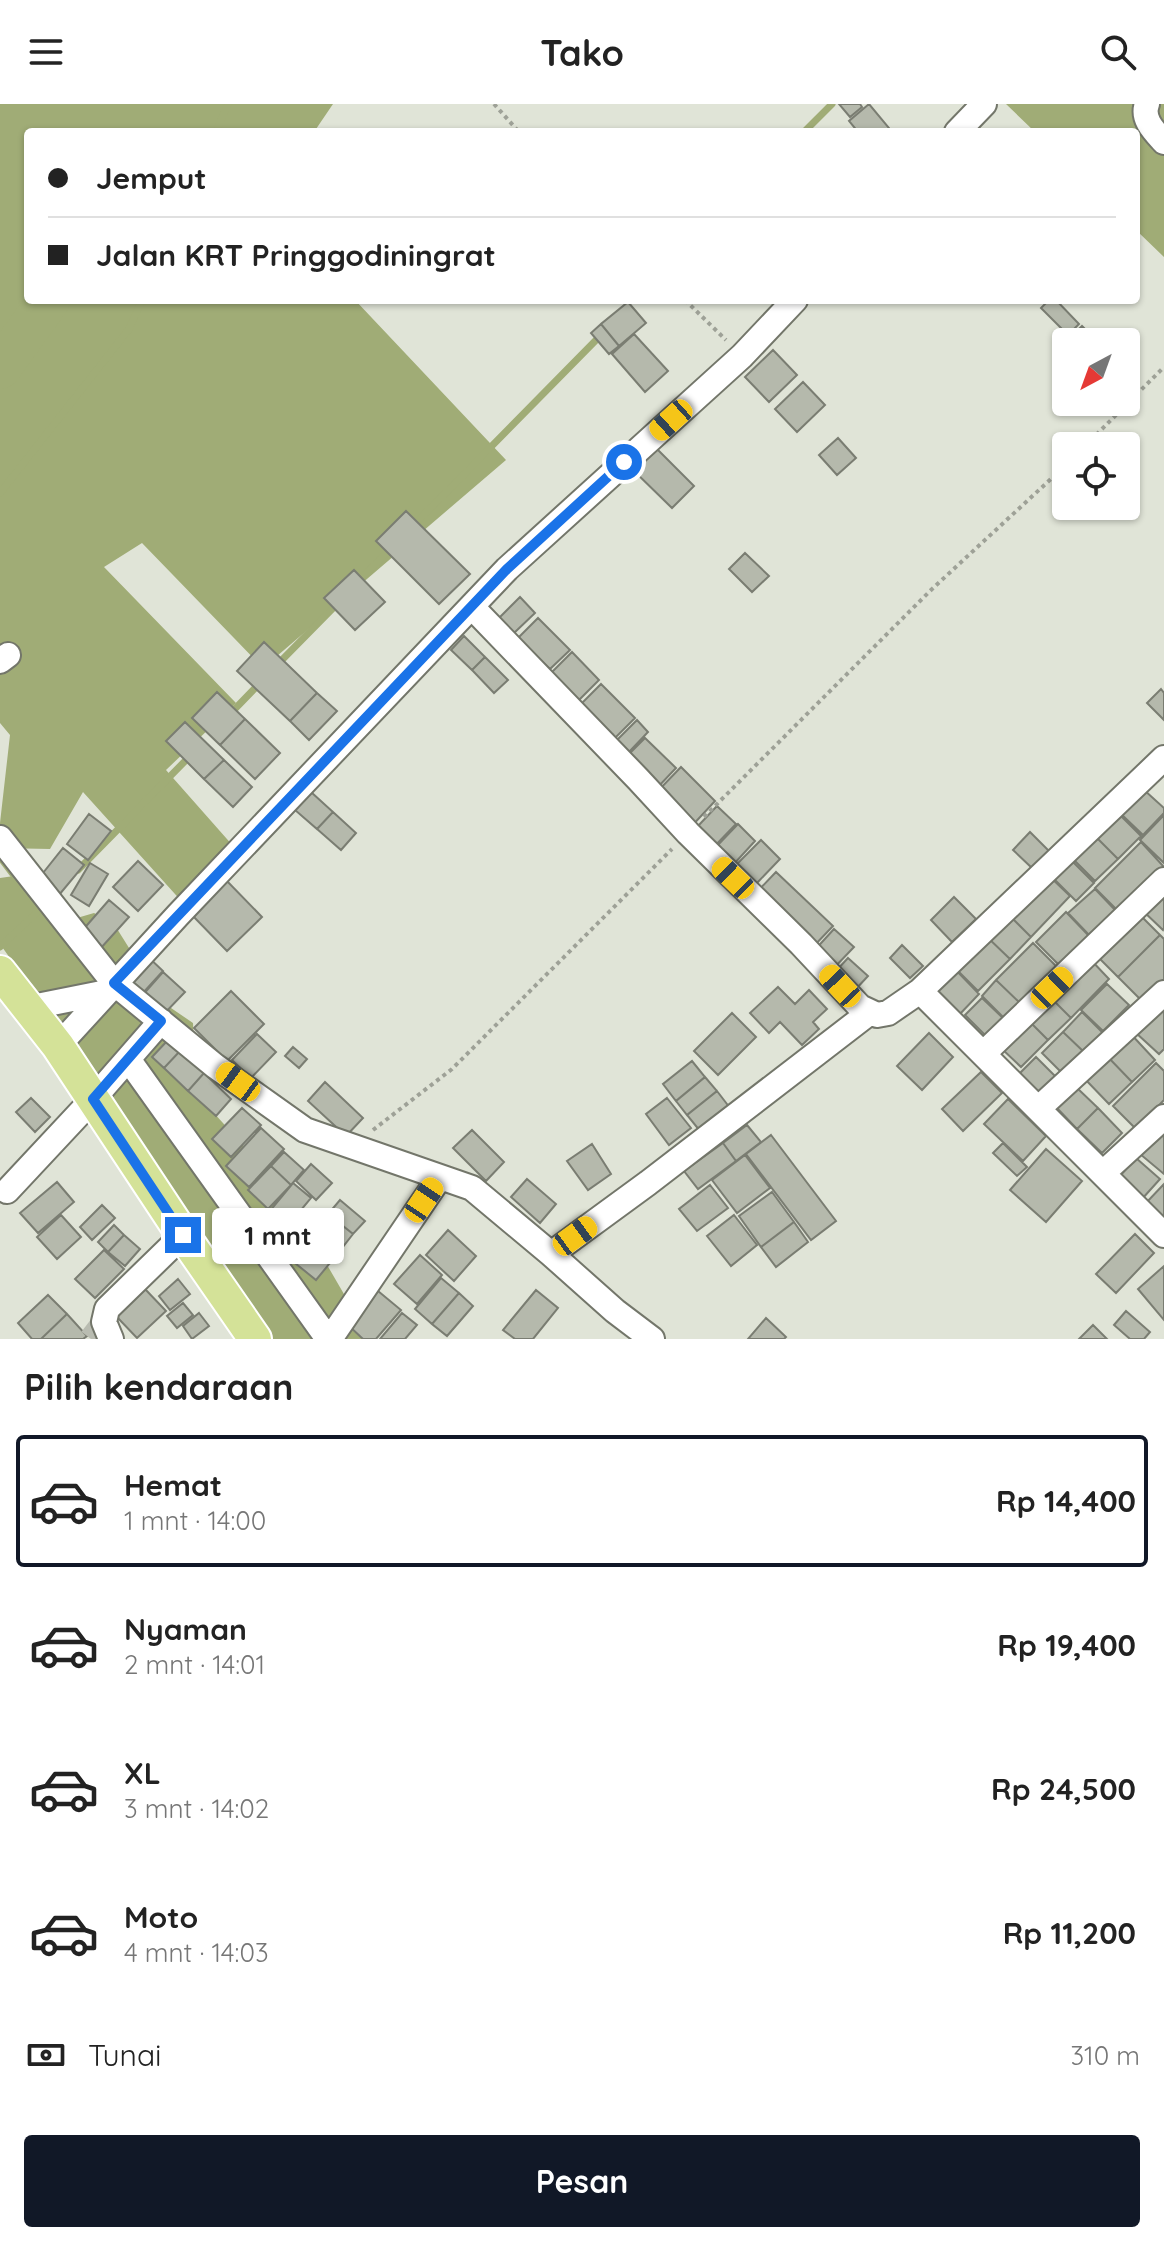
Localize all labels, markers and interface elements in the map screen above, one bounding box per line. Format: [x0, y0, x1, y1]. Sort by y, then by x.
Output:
icon: menu [24, 30, 68, 74]
text: Tako [540, 30, 624, 75]
icon: search [1096, 30, 1140, 74]
text: Jemput [96, 159, 207, 197]
text: Jalan KRT Pringgodiningrat [96, 236, 496, 274]
north arrow [1052, 328, 1140, 416]
map controls [1052, 328, 1140, 520]
car [645, 395, 697, 445]
button: locate [1052, 432, 1140, 520]
route start [606, 444, 642, 480]
car [707, 853, 759, 903]
car [815, 960, 865, 1012]
car [1026, 963, 1078, 1013]
car [212, 1058, 264, 1106]
car [401, 1173, 447, 1227]
callout: 1 mnt [211, 1207, 343, 1263]
car [549, 1212, 601, 1260]
route end [165, 1217, 201, 1253]
text: 1 mnt [244, 1219, 312, 1252]
text: Pilih kendaraan [24, 1364, 293, 1409]
icon: car [28, 1465, 100, 1537]
text: Hemat [124, 1466, 222, 1504]
text: Rp 14,400 [996, 1482, 1136, 1520]
text: 1 mnt · 14:00 [124, 1504, 266, 1537]
icon: car [28, 1609, 100, 1681]
text: Nyaman [124, 1610, 247, 1648]
text: Rp 19,400 [997, 1626, 1136, 1664]
text: 2 mnt · 14:01 [124, 1648, 265, 1681]
icon: car [28, 1753, 100, 1825]
text: XL [124, 1754, 161, 1792]
text: Rp 24,500 [991, 1770, 1136, 1808]
text: 3 mnt · 14:02 [124, 1792, 269, 1825]
icon: car [28, 1897, 100, 1969]
text: Moto [124, 1898, 198, 1936]
text: Rp 11,200 [1003, 1914, 1136, 1952]
text: 4 mnt · 14:03 [124, 1936, 269, 1969]
icon: cash [24, 2033, 68, 2077]
text: Tunai [88, 2036, 162, 2074]
text: 310 m [1070, 2039, 1140, 2072]
button: Pesan [24, 2135, 1140, 2227]

